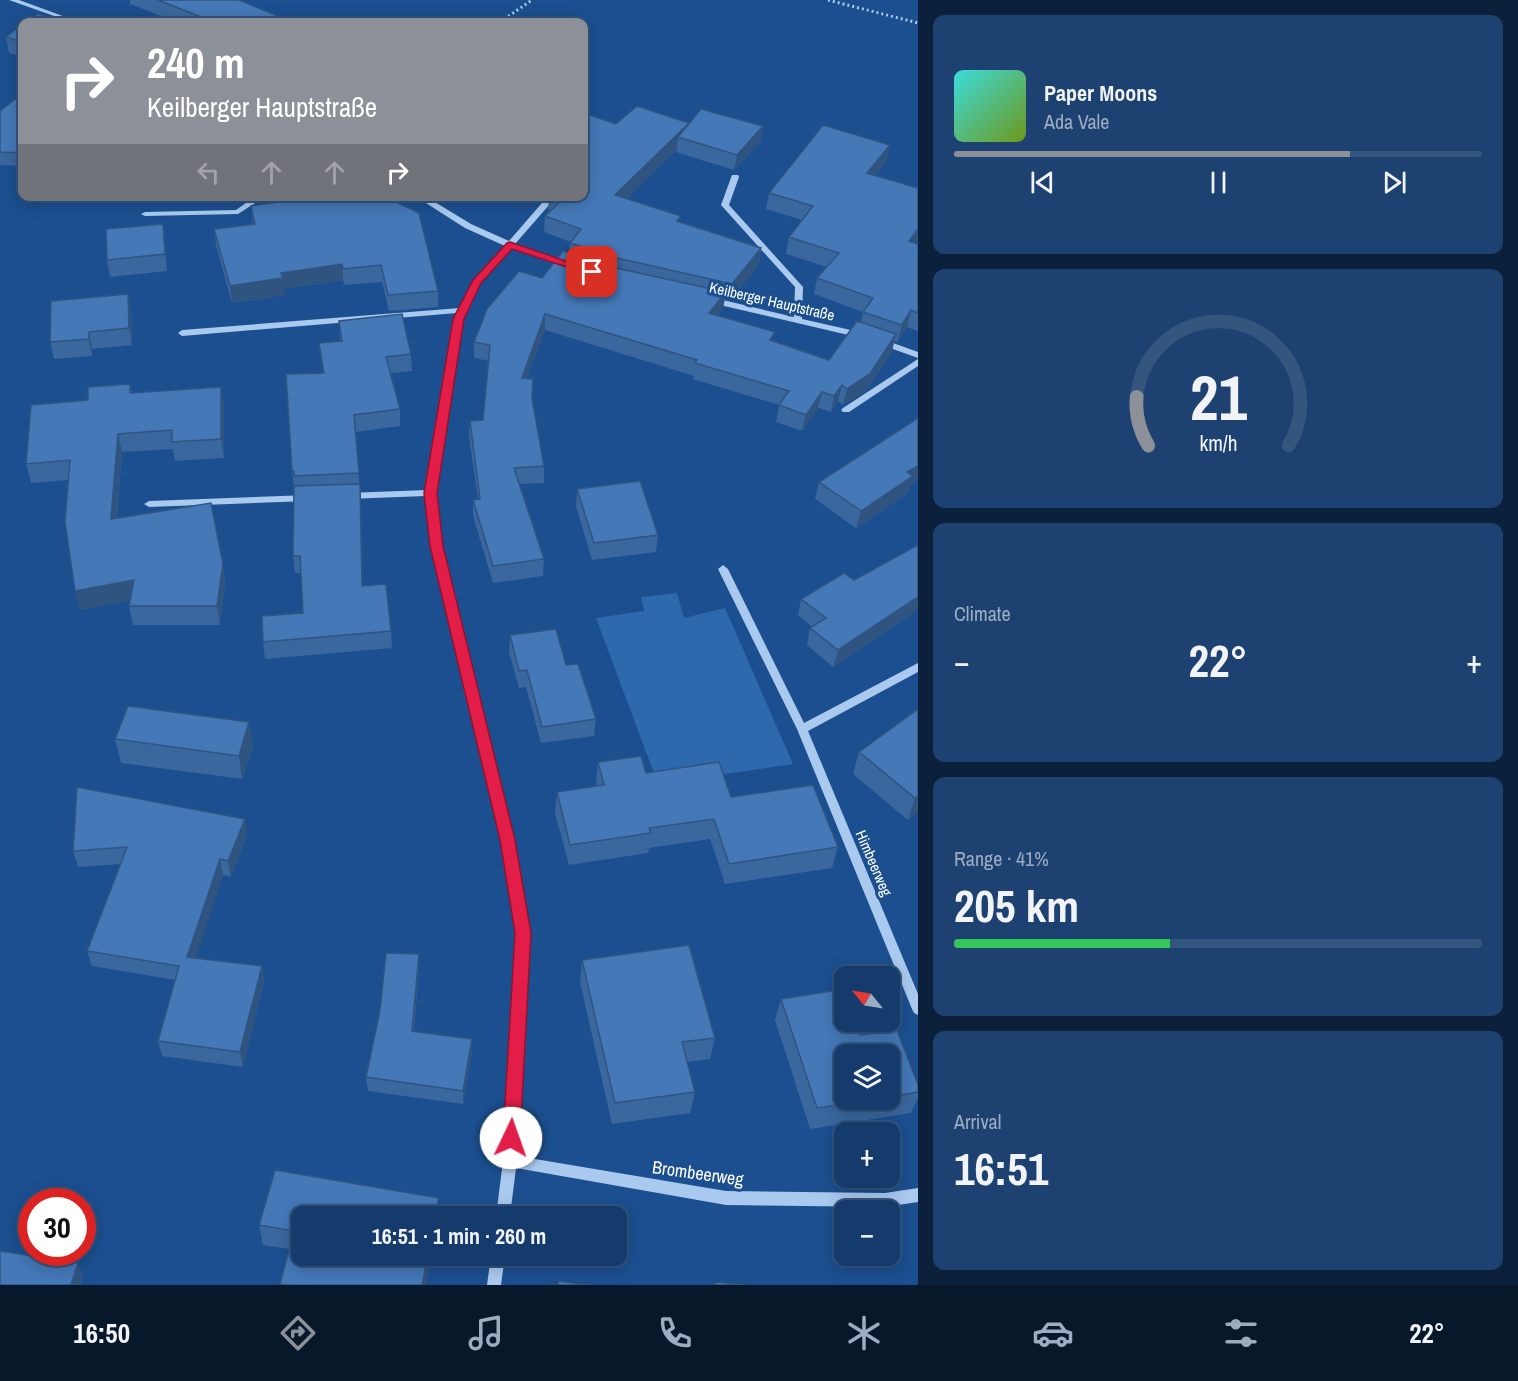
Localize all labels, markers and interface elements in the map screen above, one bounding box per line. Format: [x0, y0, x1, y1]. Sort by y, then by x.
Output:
text: 240 m [147, 35, 245, 91]
icon: right [48, 42, 126, 120]
text: Paper Moons [1044, 78, 1157, 108]
text: Keilberger Hauptstraße [147, 89, 377, 125]
text: Ada Vale [1044, 108, 1109, 135]
icon: left [192, 156, 225, 189]
icon: ahead [255, 156, 288, 189]
icon: ahead [318, 156, 351, 189]
icon: right [381, 156, 414, 189]
icon: previous [1026, 166, 1059, 199]
icon: pause [1202, 166, 1235, 199]
icon: next [1378, 166, 1411, 199]
pin [566, 246, 617, 297]
icon: arrive [575, 255, 608, 288]
street label: Keilberger Hauptstraße [707, 276, 837, 326]
text: 21 [1190, 355, 1247, 439]
text: km/h [1199, 429, 1237, 458]
text: Climate [954, 600, 1011, 627]
text: 22° [1188, 630, 1248, 691]
text: − [954, 639, 970, 683]
text: + [1466, 639, 1482, 683]
street label: Himbeerweg [851, 827, 897, 899]
text: Range · 41% [954, 845, 1049, 872]
text: 205 km [954, 875, 1079, 936]
north arrow [834, 966, 900, 1032]
map controls [834, 966, 900, 1266]
button: layers [834, 1044, 900, 1110]
position arrow [479, 1106, 543, 1170]
text: Arrival [954, 1108, 1001, 1135]
button: + [834, 1122, 900, 1188]
text: 16:51 [954, 1138, 1048, 1199]
street label: Brombeerweg [651, 1154, 746, 1192]
speed limit sign: 30 [18, 1188, 96, 1266]
button: − [834, 1200, 900, 1266]
text: 16:51 · 1 min · 260 m [372, 1221, 546, 1251]
icon: directions [277, 1312, 319, 1354]
icon: music [465, 1312, 507, 1354]
icon: phone [654, 1312, 696, 1354]
icon: climate [843, 1312, 885, 1354]
icon: car [1032, 1312, 1074, 1354]
icon: filters [1220, 1312, 1262, 1354]
text: 16:50 [73, 1315, 130, 1351]
text: 22° [1409, 1315, 1445, 1351]

